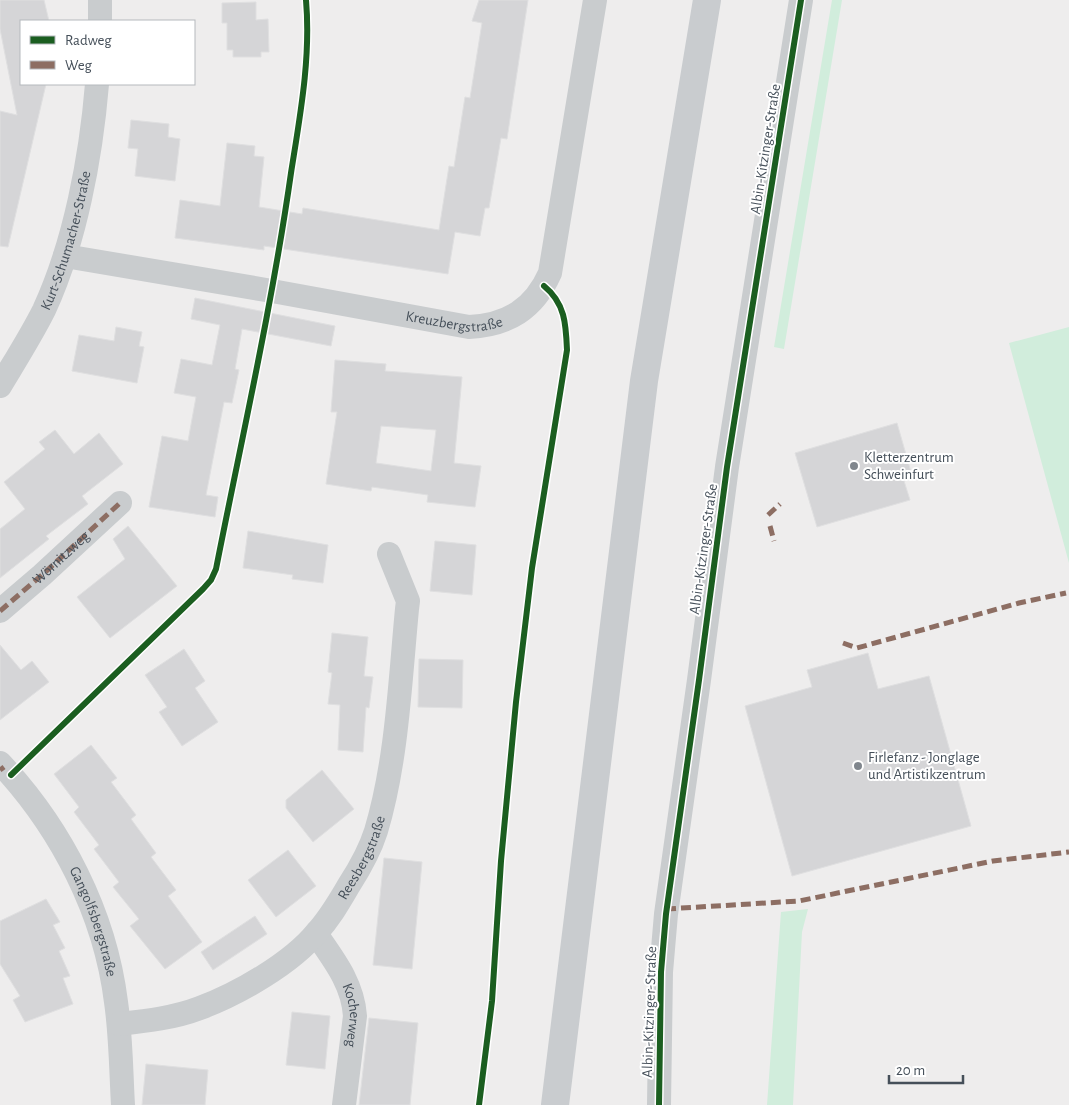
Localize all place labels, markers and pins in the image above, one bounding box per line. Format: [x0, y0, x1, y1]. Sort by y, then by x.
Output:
place label: Kletterzentrum Schweinfurt [864, 450, 954, 482]
marker: Kletterzentrum Schweinfurt [848, 460, 860, 472]
place label: Firlefanz - Jonglage und Artistikzentrum [868, 750, 986, 782]
marker: Firlefanz - Jonglage und Artistikzentrum [852, 760, 864, 772]

